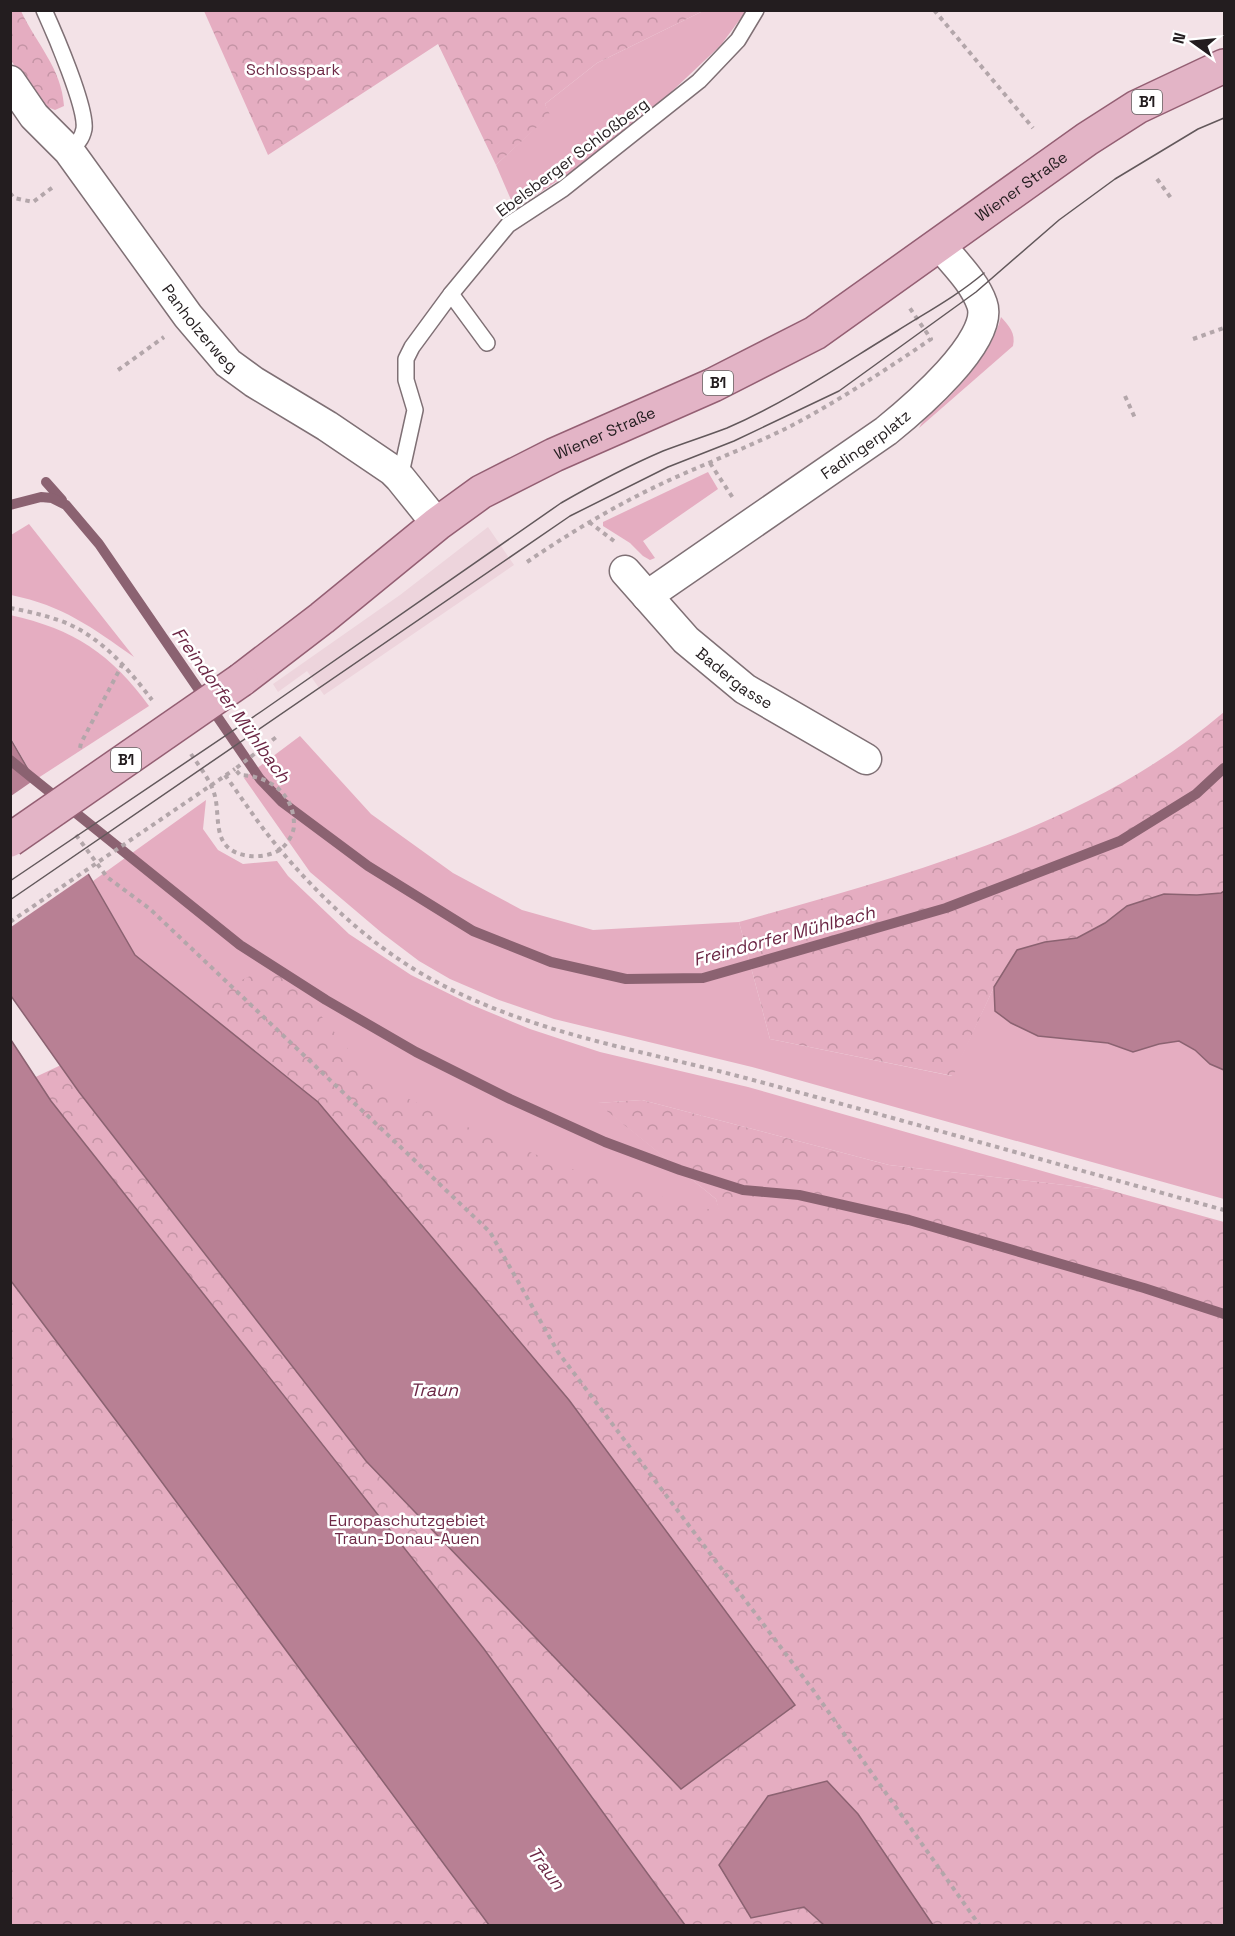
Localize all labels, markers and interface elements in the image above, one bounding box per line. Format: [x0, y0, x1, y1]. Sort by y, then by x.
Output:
north arrow [1163, 12, 1223, 72]
text: N [1167, 30, 1191, 46]
park label: Schlosspark [246, 59, 340, 80]
road number: B1 [1132, 90, 1162, 114]
street label: Ebelsberger Schloßberg [492, 93, 653, 222]
street label: Wiener Straße [971, 146, 1072, 227]
street label: Panholzerweg [157, 280, 241, 377]
road number: B1 [703, 371, 733, 395]
street label: Wiener Straße [551, 402, 659, 465]
street label: Fadingerplatz [817, 405, 915, 484]
water label: Freindorfer Mühlbach [167, 622, 296, 788]
street label: Badergasse [692, 643, 777, 714]
road number: B1 [111, 748, 141, 772]
water label: Freindorfer Mühlbach [691, 900, 878, 971]
water label: Traun [410, 1378, 459, 1401]
park label: Europaschutzgebiet Traun-Donau-Auen [328, 1510, 486, 1549]
water label: Traun [523, 1842, 571, 1895]

